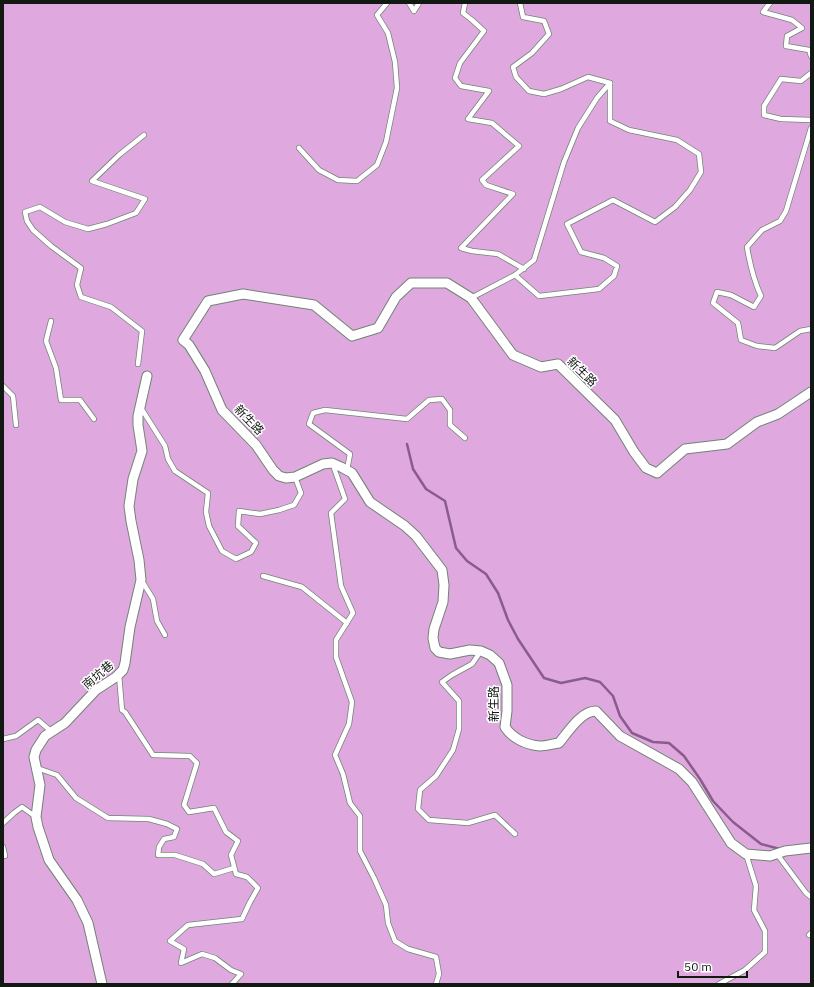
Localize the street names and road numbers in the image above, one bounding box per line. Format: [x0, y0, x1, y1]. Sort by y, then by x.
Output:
street label: 新生路 [564, 354, 601, 390]
street label: 新生路 [231, 401, 267, 438]
street label: 南坑巷 [79, 657, 116, 692]
street label: 新生路 [486, 686, 501, 722]

